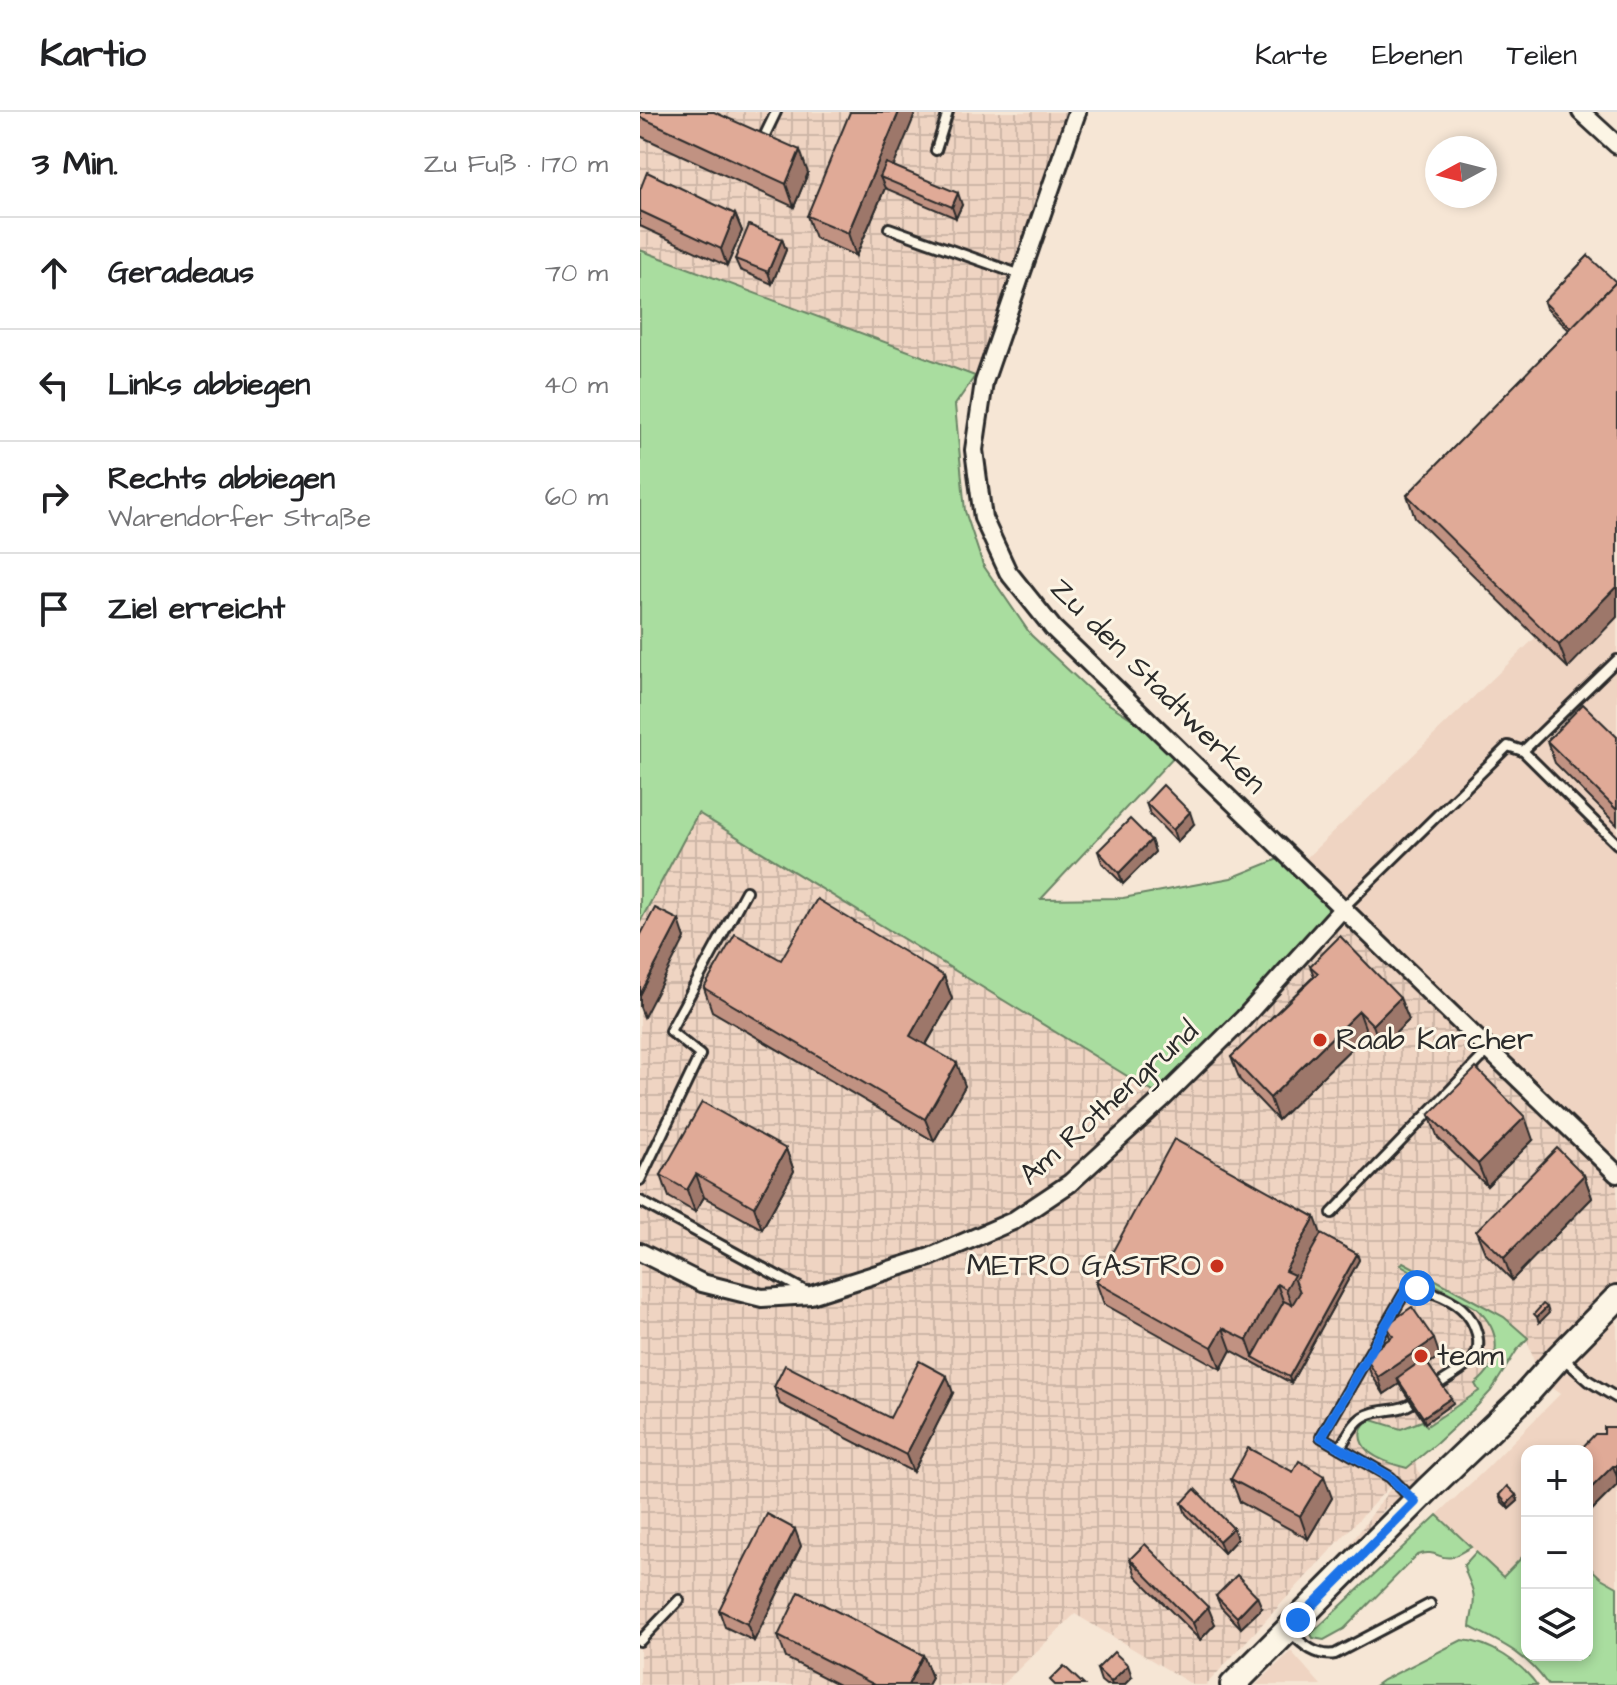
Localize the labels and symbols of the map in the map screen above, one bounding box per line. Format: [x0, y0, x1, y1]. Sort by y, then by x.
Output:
north arrow [1425, 136, 1497, 208]
street label: Zu den Stadtwerken [1041, 569, 1275, 803]
street label: Am Rothengrund [1010, 1011, 1209, 1196]
place label: Raab Karcher [1336, 1019, 1533, 1061]
marker: Raab Karcher [1311, 1031, 1329, 1049]
place label: METRO GASTRO [967, 1245, 1201, 1287]
marker: METRO GASTRO [1208, 1257, 1226, 1275]
route start [1399, 1270, 1435, 1306]
place label: team [1437, 1335, 1505, 1377]
marker: team [1412, 1347, 1430, 1365]
route end [1280, 1602, 1316, 1638]

